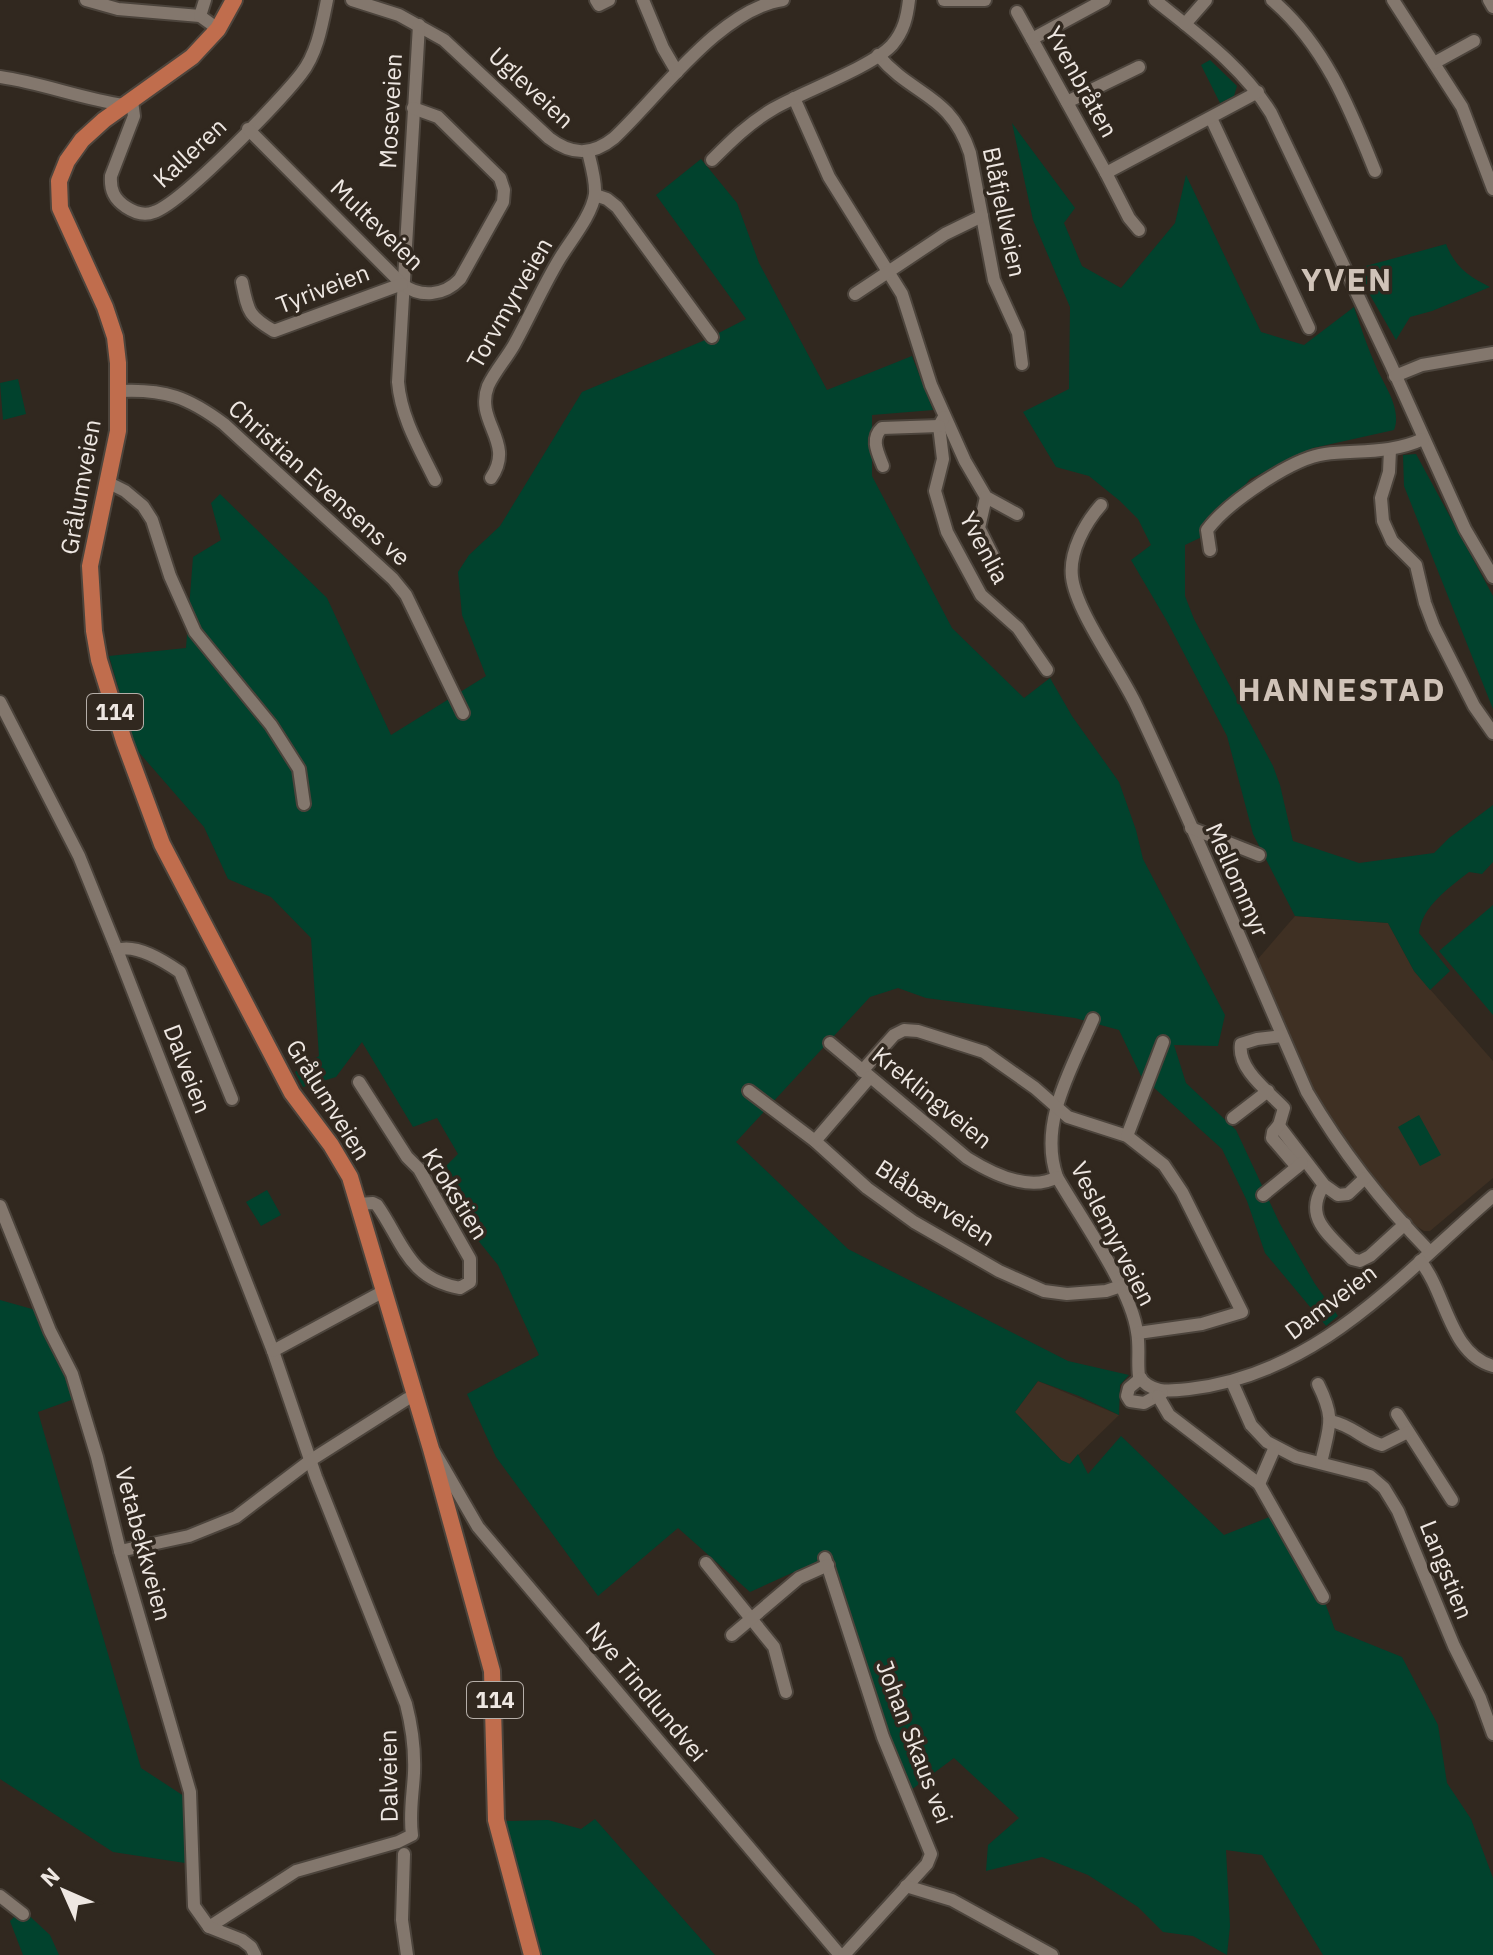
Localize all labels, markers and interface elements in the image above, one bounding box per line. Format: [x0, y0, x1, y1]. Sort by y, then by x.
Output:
street label: Yvenbråten [1038, 20, 1126, 143]
street label: Ugleveien [482, 39, 581, 135]
street label: Moseveien [371, 53, 409, 169]
street label: Kalleren [146, 110, 233, 194]
street label: Blåfjellveien [976, 144, 1034, 280]
street label: Multeveien [324, 172, 431, 277]
street label: Torvmyrveien [459, 231, 559, 374]
street label: Tyriveien [272, 256, 374, 320]
district label: YVEN [1301, 258, 1393, 300]
street label: Christian Evensens ve [222, 392, 417, 573]
street label: Grålumveien [52, 417, 108, 557]
street label: Yvenlia [953, 506, 1017, 589]
district label: HANNESTAD [1238, 668, 1446, 710]
road number: 114 [87, 694, 143, 730]
street label: Mellommyr [1199, 818, 1277, 942]
street label: Dalveien [156, 1020, 220, 1118]
street label: Grålumveien [279, 1033, 379, 1166]
street label: Kreklingveien [866, 1039, 999, 1156]
street label: Krokstien [415, 1142, 497, 1245]
street label: Blåbærveien [870, 1152, 1001, 1253]
street label: Veslemyrveien [1064, 1156, 1164, 1311]
street label: Damveien [1278, 1256, 1383, 1346]
street label: Vetabekkveien [108, 1463, 180, 1624]
street label: Langstien [1413, 1515, 1481, 1624]
street label: Nye Tindlundvei [579, 1615, 715, 1768]
street label: Johan Skaus vei [869, 1655, 961, 1828]
road number: 114 [467, 1682, 523, 1718]
street label: Dalveien [371, 1729, 405, 1823]
north arrow [24, 1851, 104, 1931]
text: N [34, 1861, 65, 1892]

